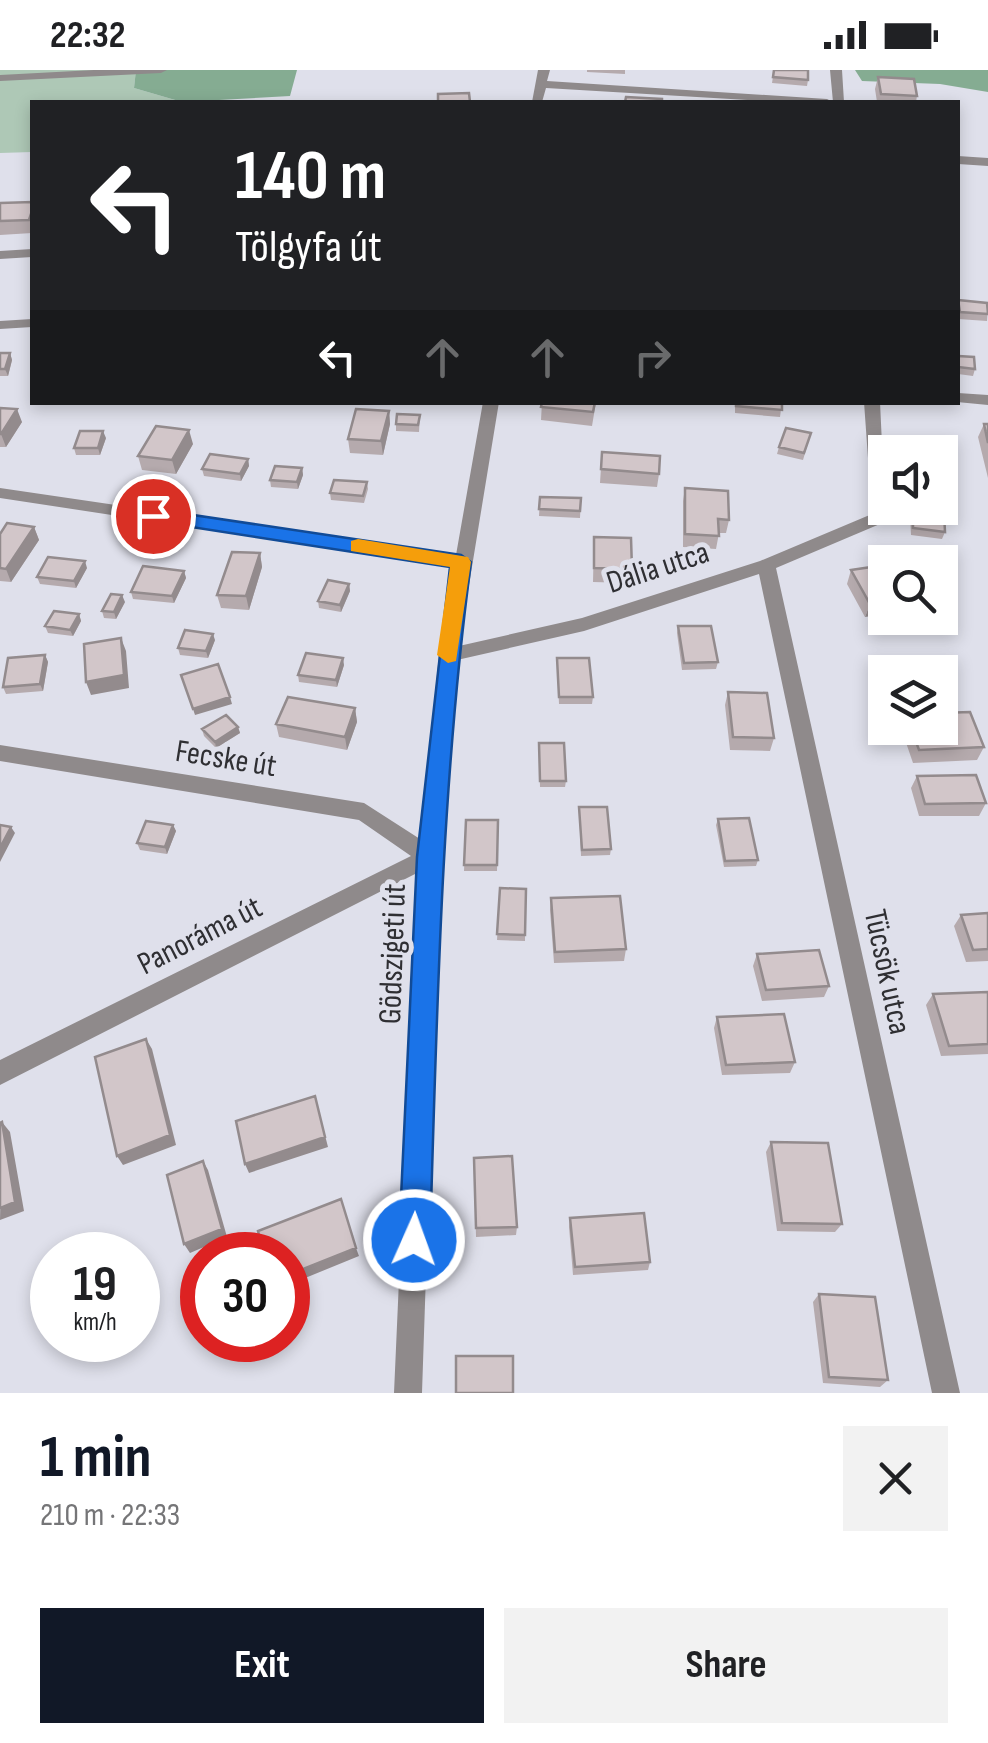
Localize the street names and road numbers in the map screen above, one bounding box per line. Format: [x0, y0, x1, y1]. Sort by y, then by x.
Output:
street label: Dália utca [602, 533, 714, 603]
street label: Fecske út [173, 732, 279, 786]
street label: Gödszigeti út [371, 883, 415, 1025]
street label: Panoráma út [131, 888, 269, 984]
street label: Tücsök utca [855, 906, 919, 1038]

